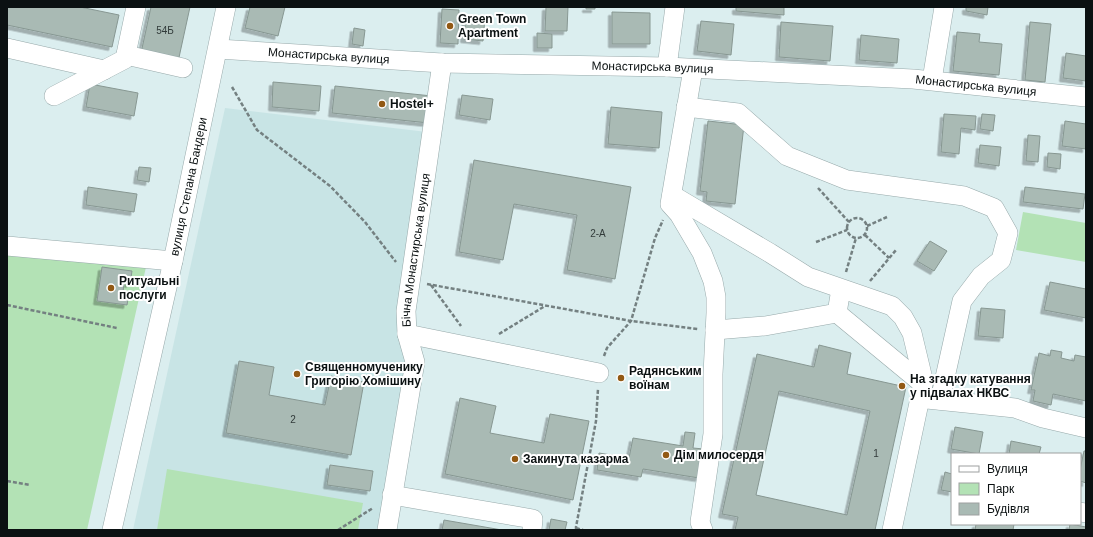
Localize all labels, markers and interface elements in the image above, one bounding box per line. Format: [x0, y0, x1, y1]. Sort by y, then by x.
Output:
place label: Green Town Apartment [458, 12, 526, 40]
marker: Green Town Apartment [445, 21, 455, 31]
house number: 54Б [156, 25, 174, 36]
street label: Монастирська вулиця [268, 45, 390, 67]
street label: Монастирська вулиця [592, 59, 714, 76]
street label: Монастирська вулиця [915, 72, 1037, 99]
place label: Hostel+ [390, 97, 434, 111]
marker: Hostel+ [377, 99, 387, 109]
street label: вулиця Степана Бандери [167, 116, 210, 257]
street label: Бічна Монастирська вулиця [399, 172, 433, 327]
house number: 2-А [590, 228, 606, 239]
place label: Ритуальні послуги [119, 274, 179, 302]
marker: Ритуальні послуги [106, 283, 116, 293]
place label: Священномученику Григорію Хомішину [305, 360, 423, 388]
place label: Радянським воїнам [629, 364, 702, 392]
marker: Священномученику Григорію Хомішину [292, 369, 302, 379]
place label: На згадку катування у підвалах НКВС [910, 372, 1031, 400]
marker: Радянським воїнам [616, 373, 626, 383]
marker: На згадку катування у підвалах НКВС [897, 381, 907, 391]
house number: 2 [290, 414, 296, 425]
place label: Дім милосердя [674, 448, 764, 462]
house number: 1 [873, 448, 879, 459]
marker: Дім милосердя [661, 450, 671, 460]
place label: Закинута казарма [523, 452, 629, 466]
legend [951, 453, 1081, 525]
marker: Закинута казарма [510, 454, 520, 464]
text: Вулиця [987, 462, 1028, 476]
text: Парк [987, 482, 1015, 496]
text: Будівля [987, 502, 1029, 516]

